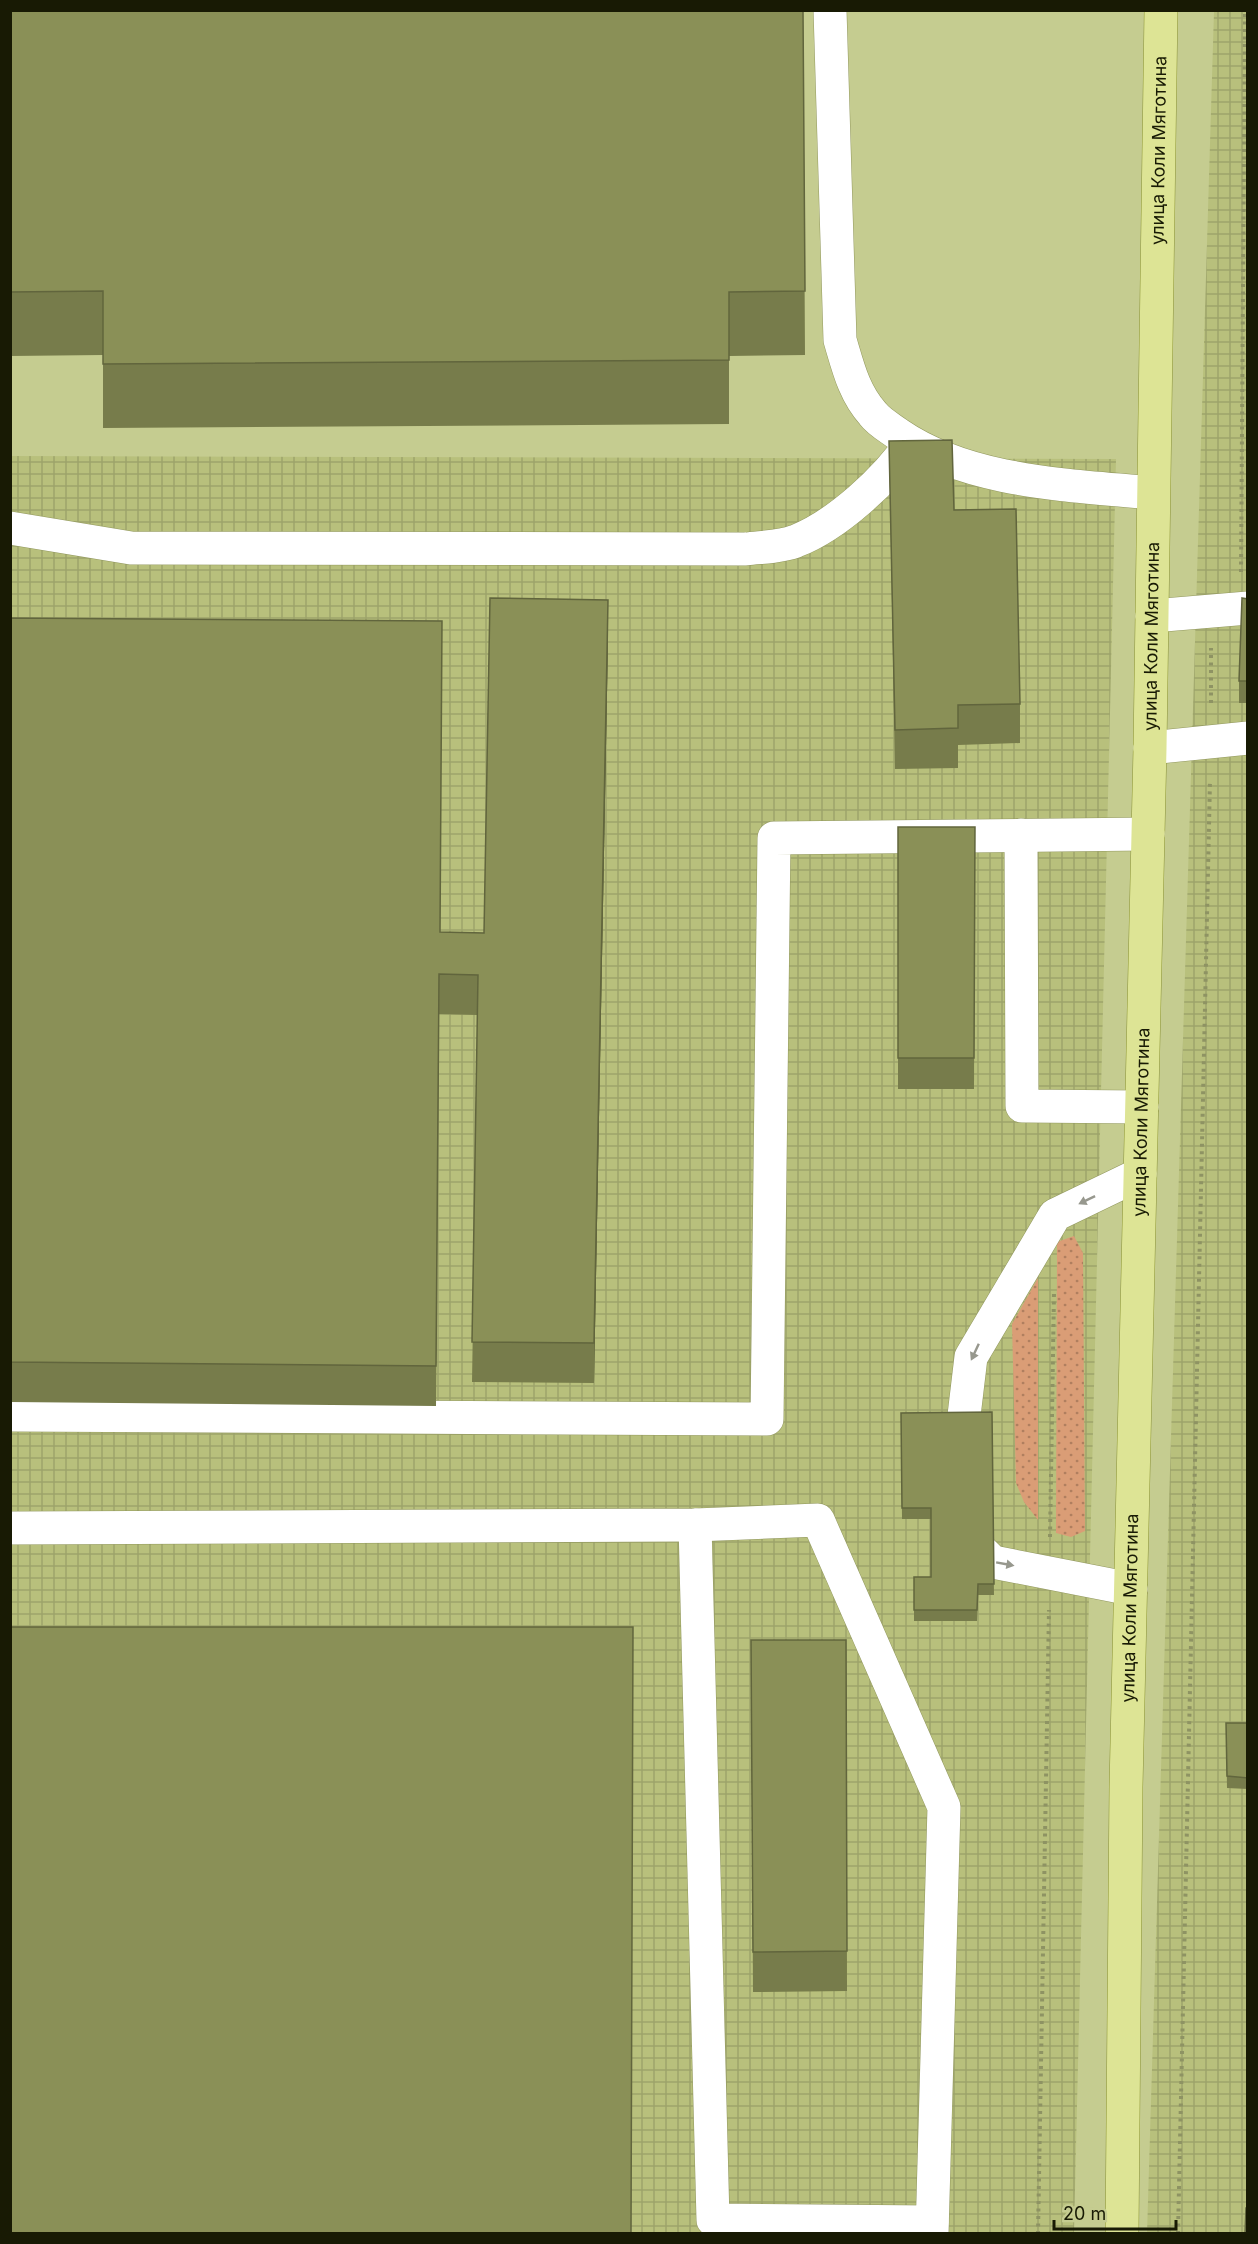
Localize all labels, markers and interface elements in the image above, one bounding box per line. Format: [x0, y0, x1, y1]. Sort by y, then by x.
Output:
street label: улица Коли Мяготина [1146, 56, 1170, 245]
street label: улица Коли Мяготина [1139, 542, 1163, 731]
street label: улица Коли Мяготина [1128, 1027, 1154, 1217]
one-way arrow [1079, 1195, 1096, 1204]
one-way arrow [970, 1344, 979, 1361]
street label: улица Коли Мяготина [1117, 1513, 1142, 1703]
one-way arrow [996, 1560, 1015, 1569]
scale bar [1054, 2193, 1176, 2231]
text: 20 m [1063, 2203, 1106, 2224]

